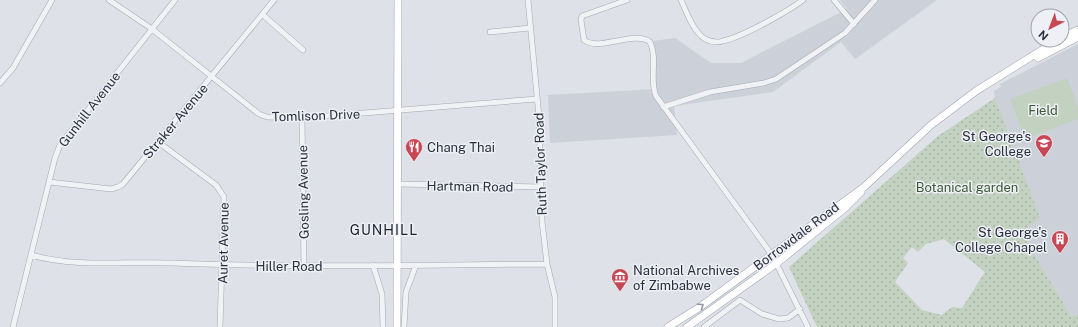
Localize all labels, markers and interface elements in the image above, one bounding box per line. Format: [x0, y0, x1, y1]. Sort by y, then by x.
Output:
north arrow [1030, 8, 1070, 48]
text: N [1036, 28, 1051, 43]
street label: Gunhill Avenue [55, 69, 123, 150]
street label: Straker Avenue [140, 81, 211, 162]
park label: Field [1028, 103, 1058, 118]
street label: Tomlison Drive [272, 106, 360, 125]
street label: Ruth Taylor Road [531, 112, 550, 216]
place label: St George's College [962, 129, 1031, 159]
school or university icon: St George's College [1034, 133, 1054, 158]
restaurant icon: Chang Thai [404, 137, 424, 162]
place label: Chang Thai [427, 140, 495, 155]
street label: Gosling Avenue [295, 145, 312, 239]
street label: Hartman Road [426, 178, 514, 195]
park label: Botanical garden [916, 180, 1018, 195]
street label: Borrowdale Road [751, 199, 842, 273]
street label: Auret Avenue [215, 202, 232, 284]
district label: GUNHILL [350, 222, 418, 238]
place label: St George's College Chapel [955, 225, 1047, 255]
building icon: St George's College Chapel [1050, 229, 1070, 254]
street label: Hiller Road [255, 259, 323, 274]
place label: National Archives of Zimbabwe [633, 263, 739, 293]
museum icon: National Archives of Zimbabwe [610, 267, 630, 292]
one-way arrow [697, 303, 704, 311]

